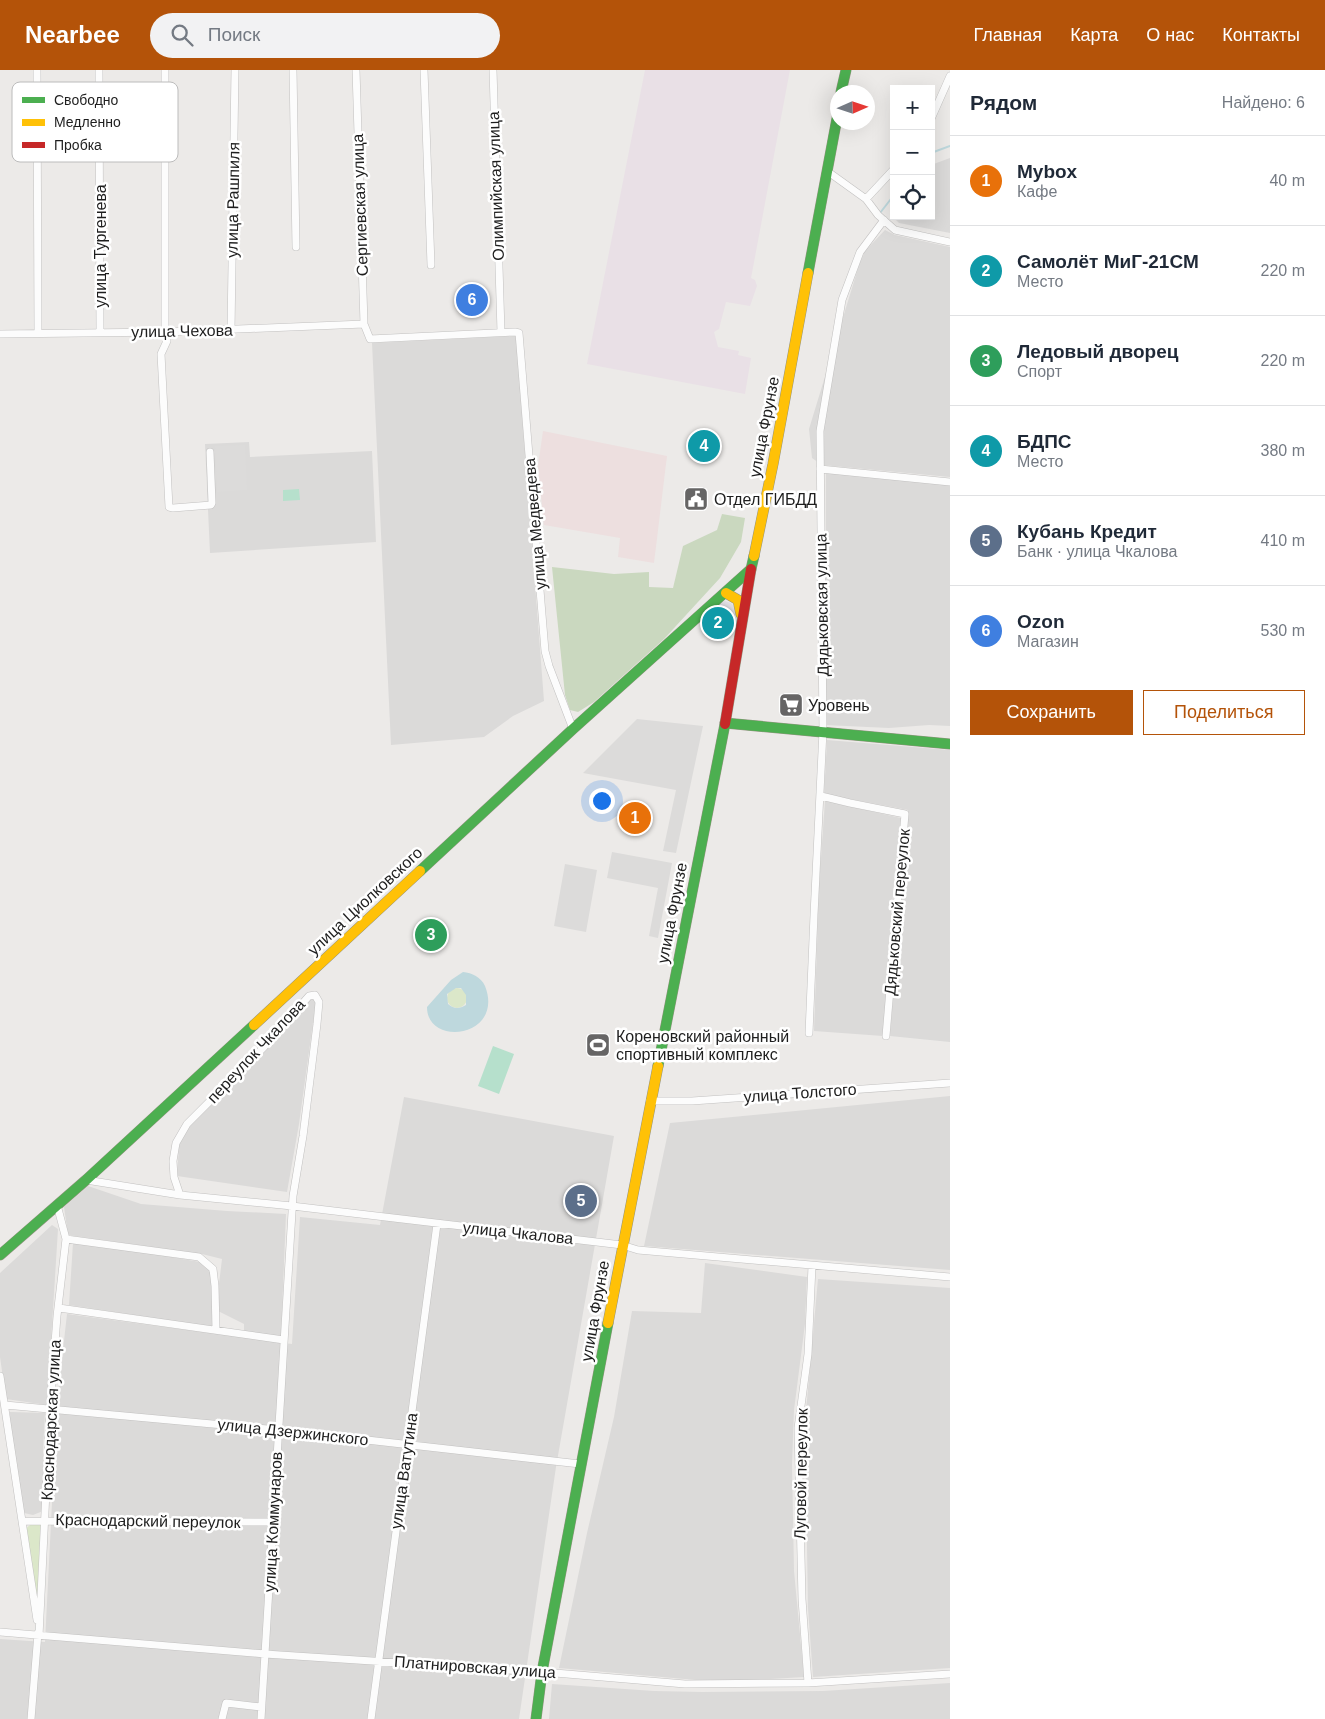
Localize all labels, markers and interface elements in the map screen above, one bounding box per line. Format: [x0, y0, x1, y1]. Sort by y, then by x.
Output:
search box [150, 13, 500, 58]
text: Nearbee [25, 21, 120, 48]
icon: search [168, 21, 196, 49]
text: Поиск [208, 24, 260, 45]
text: Главная [974, 25, 1042, 45]
text: Карта [1070, 25, 1118, 45]
text: О нас [1146, 25, 1194, 45]
text: Контакты [1222, 25, 1300, 45]
legend [12, 82, 178, 162]
north arrow [830, 85, 875, 130]
map controls [890, 85, 935, 220]
button: + [890, 85, 935, 130]
text: Рядом [970, 91, 1037, 114]
text: Свободно [54, 92, 119, 108]
text: Найдено: 6 [1222, 94, 1305, 111]
street label: Олимпийская улица [485, 111, 507, 261]
text: Медленно [54, 114, 121, 130]
button: − [890, 130, 935, 175]
street label: Сергиевская улица [349, 133, 371, 277]
text: Пробка [54, 137, 102, 153]
street label: улица Рашпиля [223, 142, 243, 258]
text: Mybox [1017, 161, 1077, 182]
text: 1 [982, 172, 990, 189]
text: 40 m [1269, 172, 1305, 189]
button: locate [890, 175, 935, 220]
text: Кафе [1017, 183, 1057, 200]
street label: улица Тургенева [92, 184, 109, 308]
text: Самолёт МиГ-21СМ [1017, 251, 1199, 272]
text: 2 [982, 262, 990, 279]
text: 220 m [1261, 262, 1305, 279]
text: Место [1017, 273, 1063, 290]
pin: 6 [456, 281, 488, 319]
street label: улица Чехова [131, 322, 233, 340]
text: Ледовый дворец [1017, 341, 1178, 362]
text: 3 [982, 352, 990, 369]
text: 220 m [1261, 352, 1305, 369]
text: Спорт [1017, 363, 1062, 380]
street label: улица Фрунзе [746, 375, 782, 479]
pin: 4 [688, 427, 720, 465]
text: БДПС [1017, 431, 1072, 452]
text: 4 [982, 442, 990, 459]
text: 380 m [1261, 442, 1305, 459]
text: Место [1017, 453, 1063, 470]
street label: улица Медведева [521, 457, 549, 591]
public building icon: Отдел ГИБДД [683, 486, 709, 512]
place label: Отдел ГИБДД [714, 491, 817, 508]
text: Кубань Кредит [1017, 521, 1157, 542]
text: 5 [982, 532, 990, 549]
text: 410 m [1261, 532, 1305, 549]
street label: Дядьковская улица [812, 533, 832, 677]
text: Банк · улица Чкалова [1017, 543, 1177, 560]
pin: 2 [702, 604, 734, 642]
text: Ozon [1017, 611, 1065, 632]
text: 6 [982, 622, 990, 639]
text: 530 m [1261, 622, 1305, 639]
text: Магазин [1017, 633, 1079, 650]
button: Сохранить [970, 690, 1133, 735]
button: Поделиться [1143, 690, 1305, 735]
supermarket icon: Уровень [778, 692, 804, 718]
place label: Уровень [808, 697, 870, 714]
your location [589, 788, 615, 814]
pin: 1 [619, 799, 651, 837]
street label: Дядьковский переулок [881, 827, 913, 996]
street label: улица Циолковского [304, 844, 426, 958]
street label: улица Фрунзе [654, 861, 690, 965]
pin: 3 [415, 916, 447, 954]
street label: переулок Чкалова [204, 996, 308, 1106]
place label: Кореновский районный спортивный комплекс [616, 1028, 789, 1063]
sports icon: Кореновский районный спортивный комплекс [585, 1032, 611, 1058]
street label: улица Толстого [743, 1081, 857, 1105]
pin: 5 [565, 1182, 597, 1220]
street label: улица Чкалова [462, 1219, 574, 1247]
street label: улица Фрунзе [578, 1259, 612, 1363]
street label: Краснодарская улица [38, 1339, 64, 1501]
street label: Луговой переулок [791, 1407, 811, 1540]
street label: улица Ватутина [387, 1412, 421, 1530]
street label: улица Дзержинского [217, 1416, 369, 1448]
street label: улица Коммунаров [261, 1451, 285, 1593]
street label: Краснодарский переулок [55, 1511, 242, 1531]
street label: Платнировская улица [394, 1653, 556, 1681]

